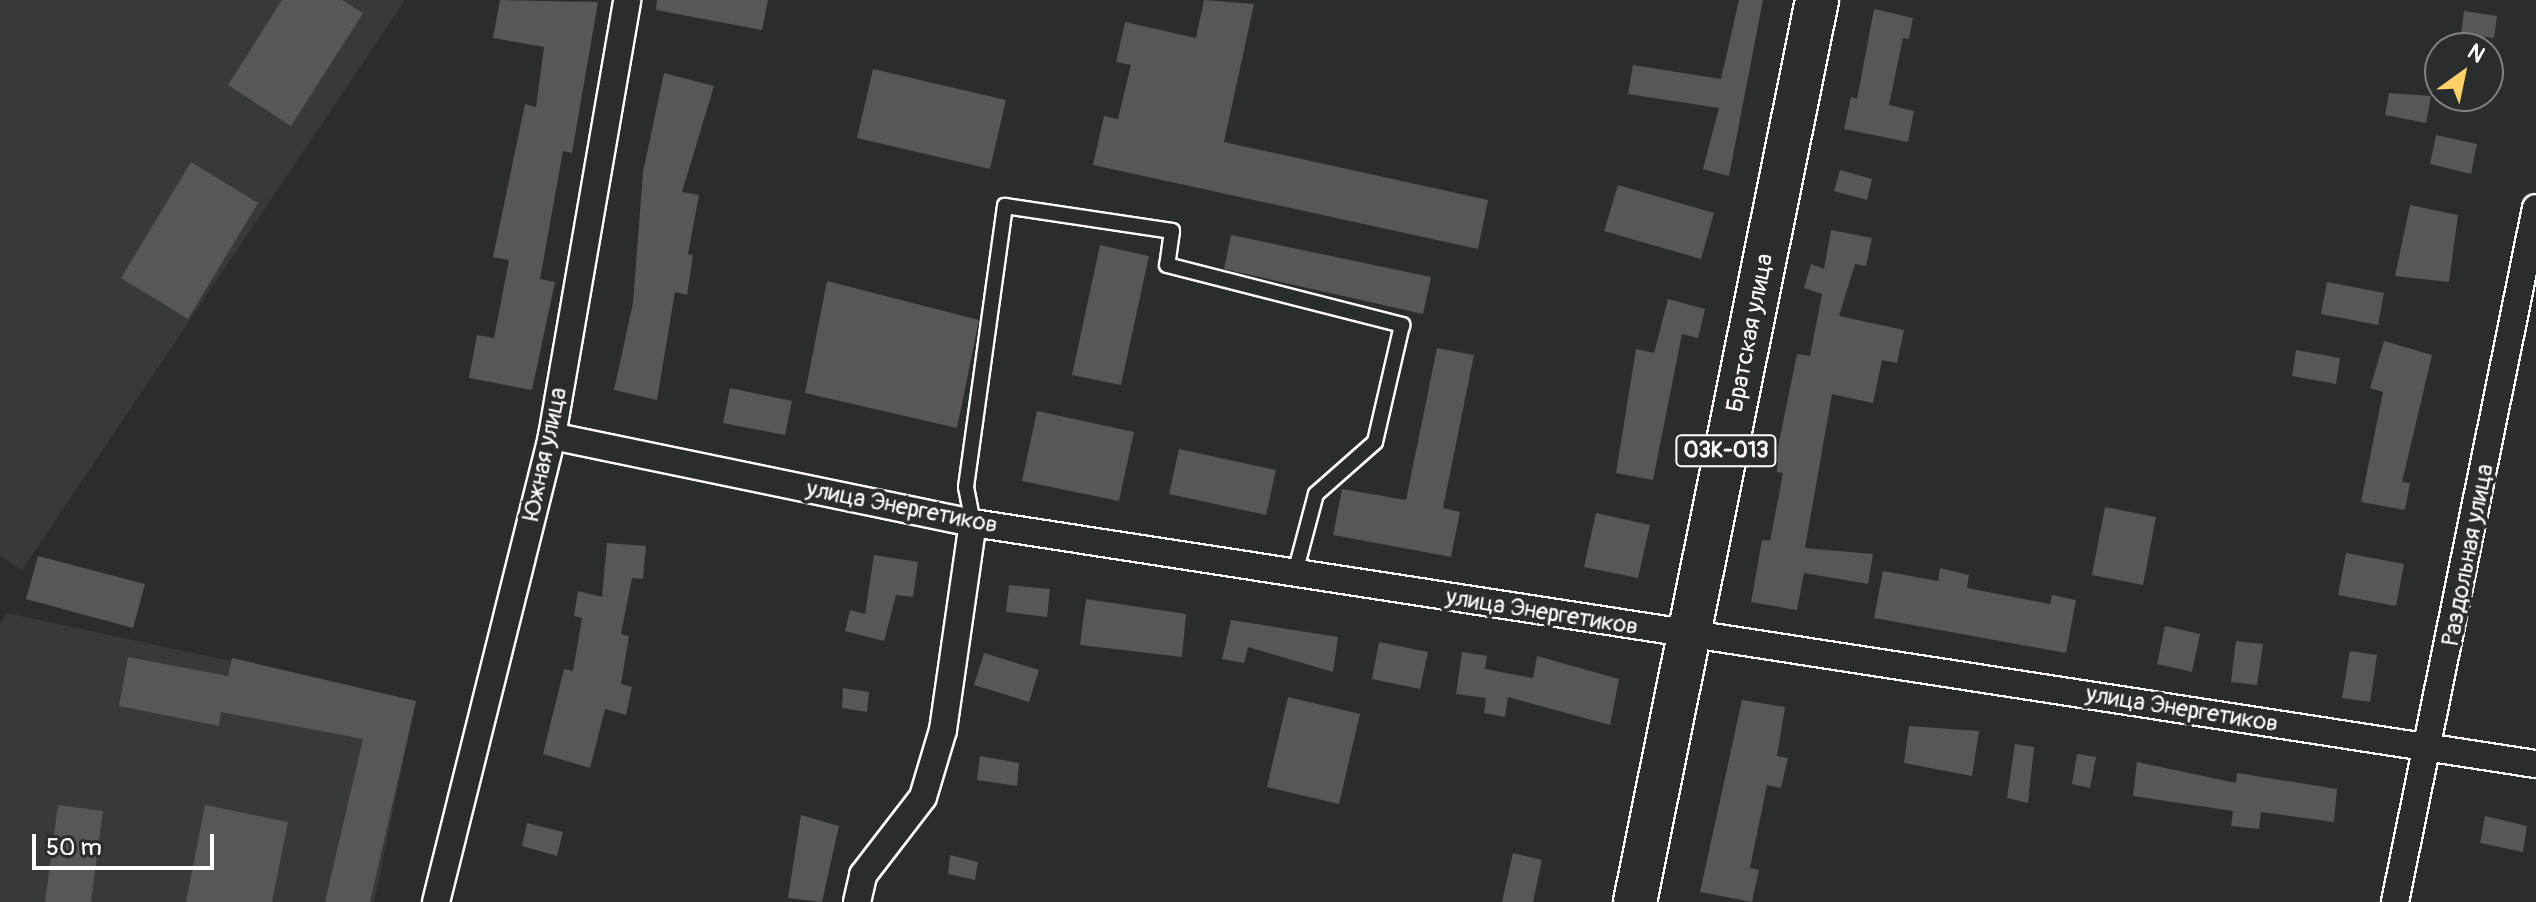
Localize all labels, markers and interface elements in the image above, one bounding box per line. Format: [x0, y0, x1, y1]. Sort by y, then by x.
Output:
north arrow [2424, 32, 2504, 112]
text: N [2462, 38, 2490, 69]
street label: Братская улица [1721, 251, 1779, 415]
street label: Южная улица [517, 385, 573, 523]
road number: 03К-013 [1674, 433, 1778, 469]
street label: Раздольная улица [2436, 461, 2500, 649]
street label: улица Энергетиков [804, 474, 1000, 540]
street label: улица Энергетиков [1444, 583, 1640, 641]
street label: улица Энергетиков [2084, 680, 2280, 738]
scale bar [36, 818, 218, 868]
text: 50 m [46, 833, 102, 862]

